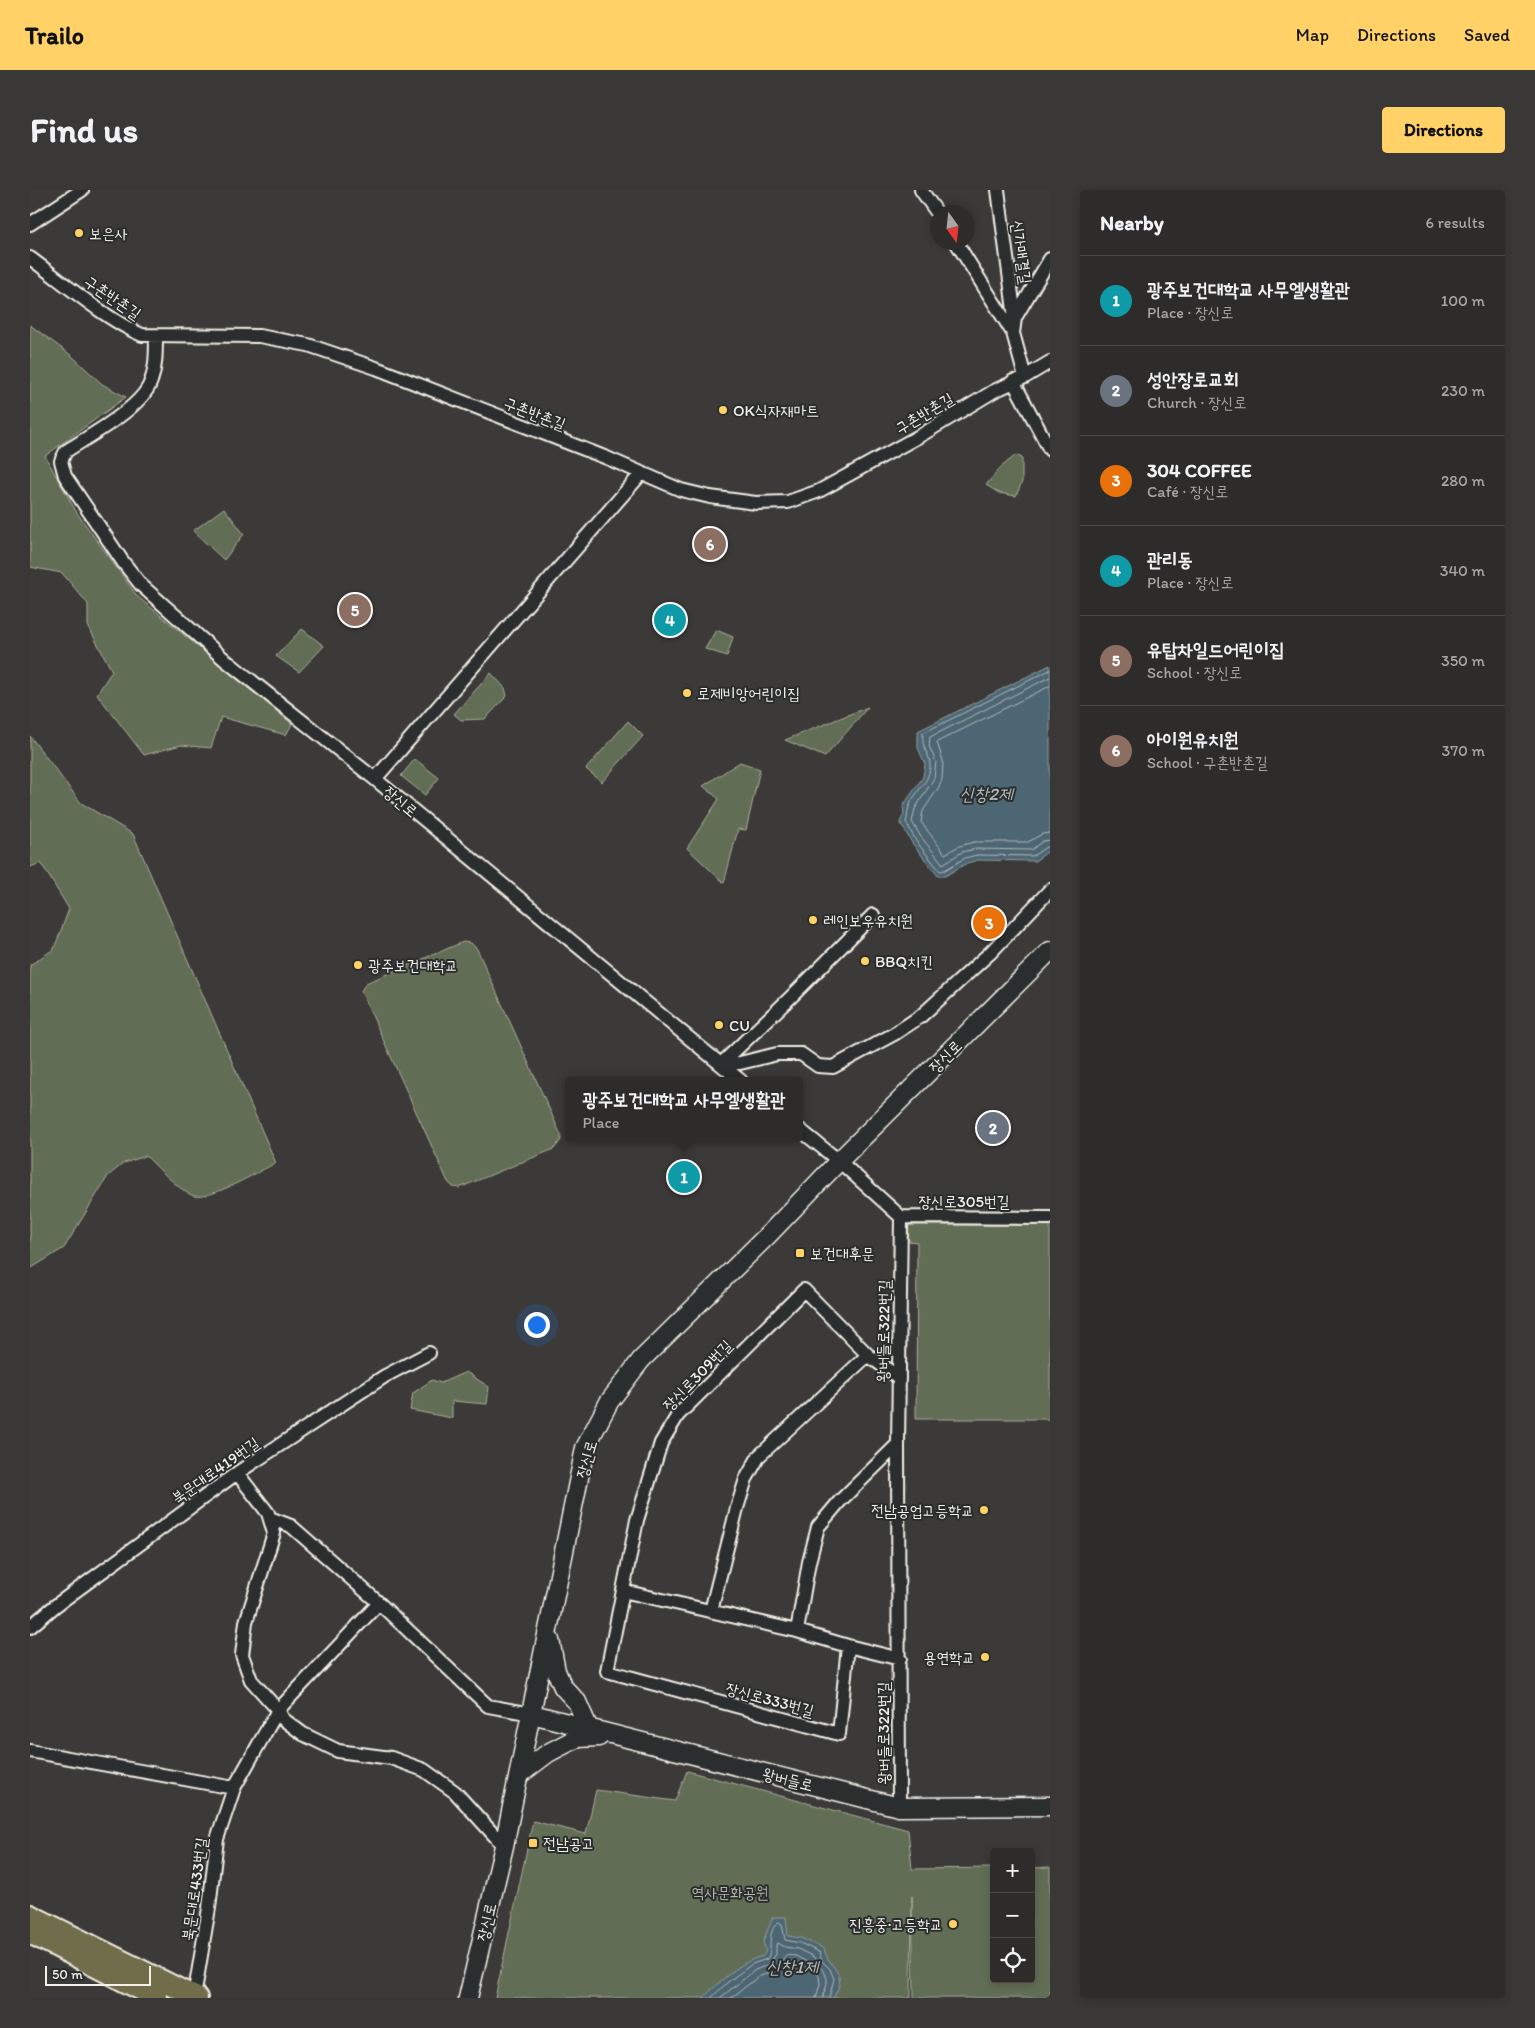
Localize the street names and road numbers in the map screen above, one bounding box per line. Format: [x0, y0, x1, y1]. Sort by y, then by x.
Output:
street label: 신가매결길 [1008, 219, 1035, 285]
street label: 구촌반촌길 [81, 272, 145, 323]
street label: 구촌반촌길 [892, 389, 957, 438]
street label: 구촌반촌길 [501, 393, 568, 434]
street label: 장신로 [380, 782, 422, 821]
street label: 장신로 [925, 1036, 966, 1077]
street label: 장신로305번길 [918, 1192, 1010, 1211]
street label: 왕버들로322번길 [873, 1279, 894, 1383]
street label: 장신로309번길 [659, 1336, 736, 1415]
street label: 북문대로419번길 [168, 1433, 263, 1508]
street label: 장신로 [572, 1438, 601, 1480]
street label: 장신로333번길 [724, 1679, 816, 1720]
street label: 왕버들로322번길 [874, 1681, 893, 1784]
street label: 왕버들로 [761, 1764, 815, 1795]
street label: 북문대로433번길 [178, 1836, 211, 1942]
street label: 장신로 [473, 1901, 500, 1943]

